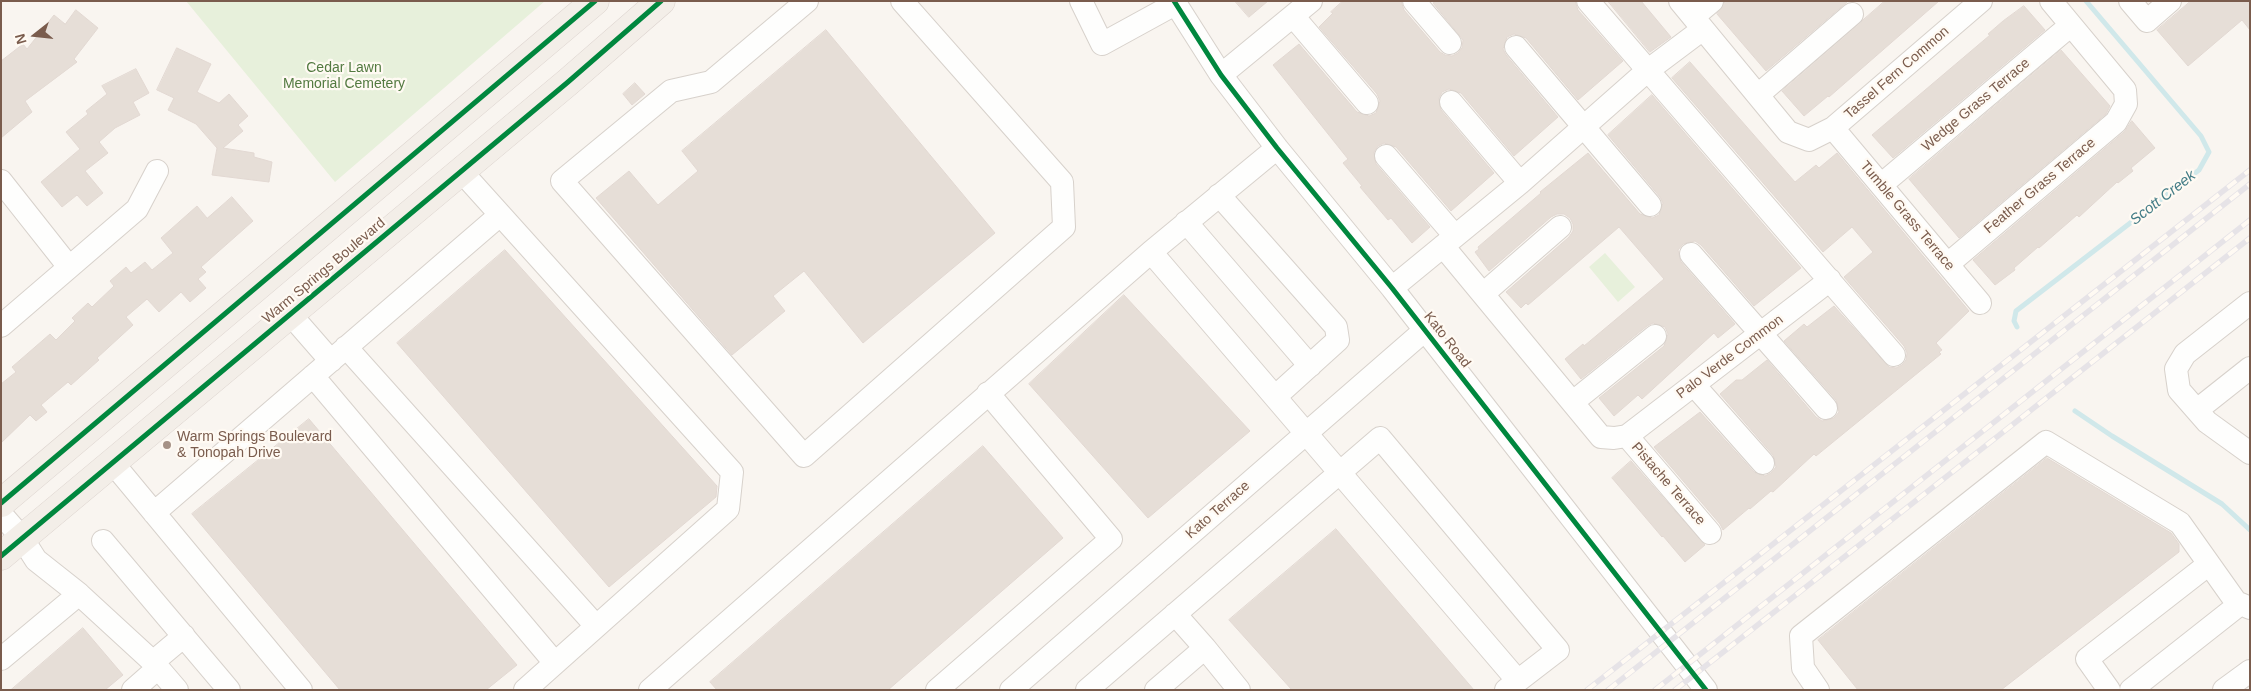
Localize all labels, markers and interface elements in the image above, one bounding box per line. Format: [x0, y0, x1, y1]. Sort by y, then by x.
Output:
north arrow [10, 10, 60, 60]
street label: Tassel Fern Common [1841, 23, 1953, 123]
text: N [11, 32, 30, 46]
street label: Wedge Grass Terrace [1919, 55, 2033, 155]
park label: Cedar Lawn Memorial Cemetery [283, 60, 405, 92]
street label: Feather Grass Terrace [1981, 135, 2099, 237]
street label: Tumble Grass Terrace [1856, 158, 1958, 274]
water label: Scott Creek [2127, 167, 2199, 229]
street label: Warm Springs Boulevard [259, 215, 389, 327]
street label: Kato Road [1420, 309, 1474, 371]
street label: Palo Verde Common [1673, 311, 1787, 403]
place label: Warm Springs Boulevard & Tonopah Drive [177, 429, 332, 462]
marker: Warm Springs Boulevard & Tonopah Drive [161, 439, 173, 451]
street label: Pistache Terrace [1627, 439, 1709, 529]
street label: Kato Terrace [1183, 478, 1253, 542]

